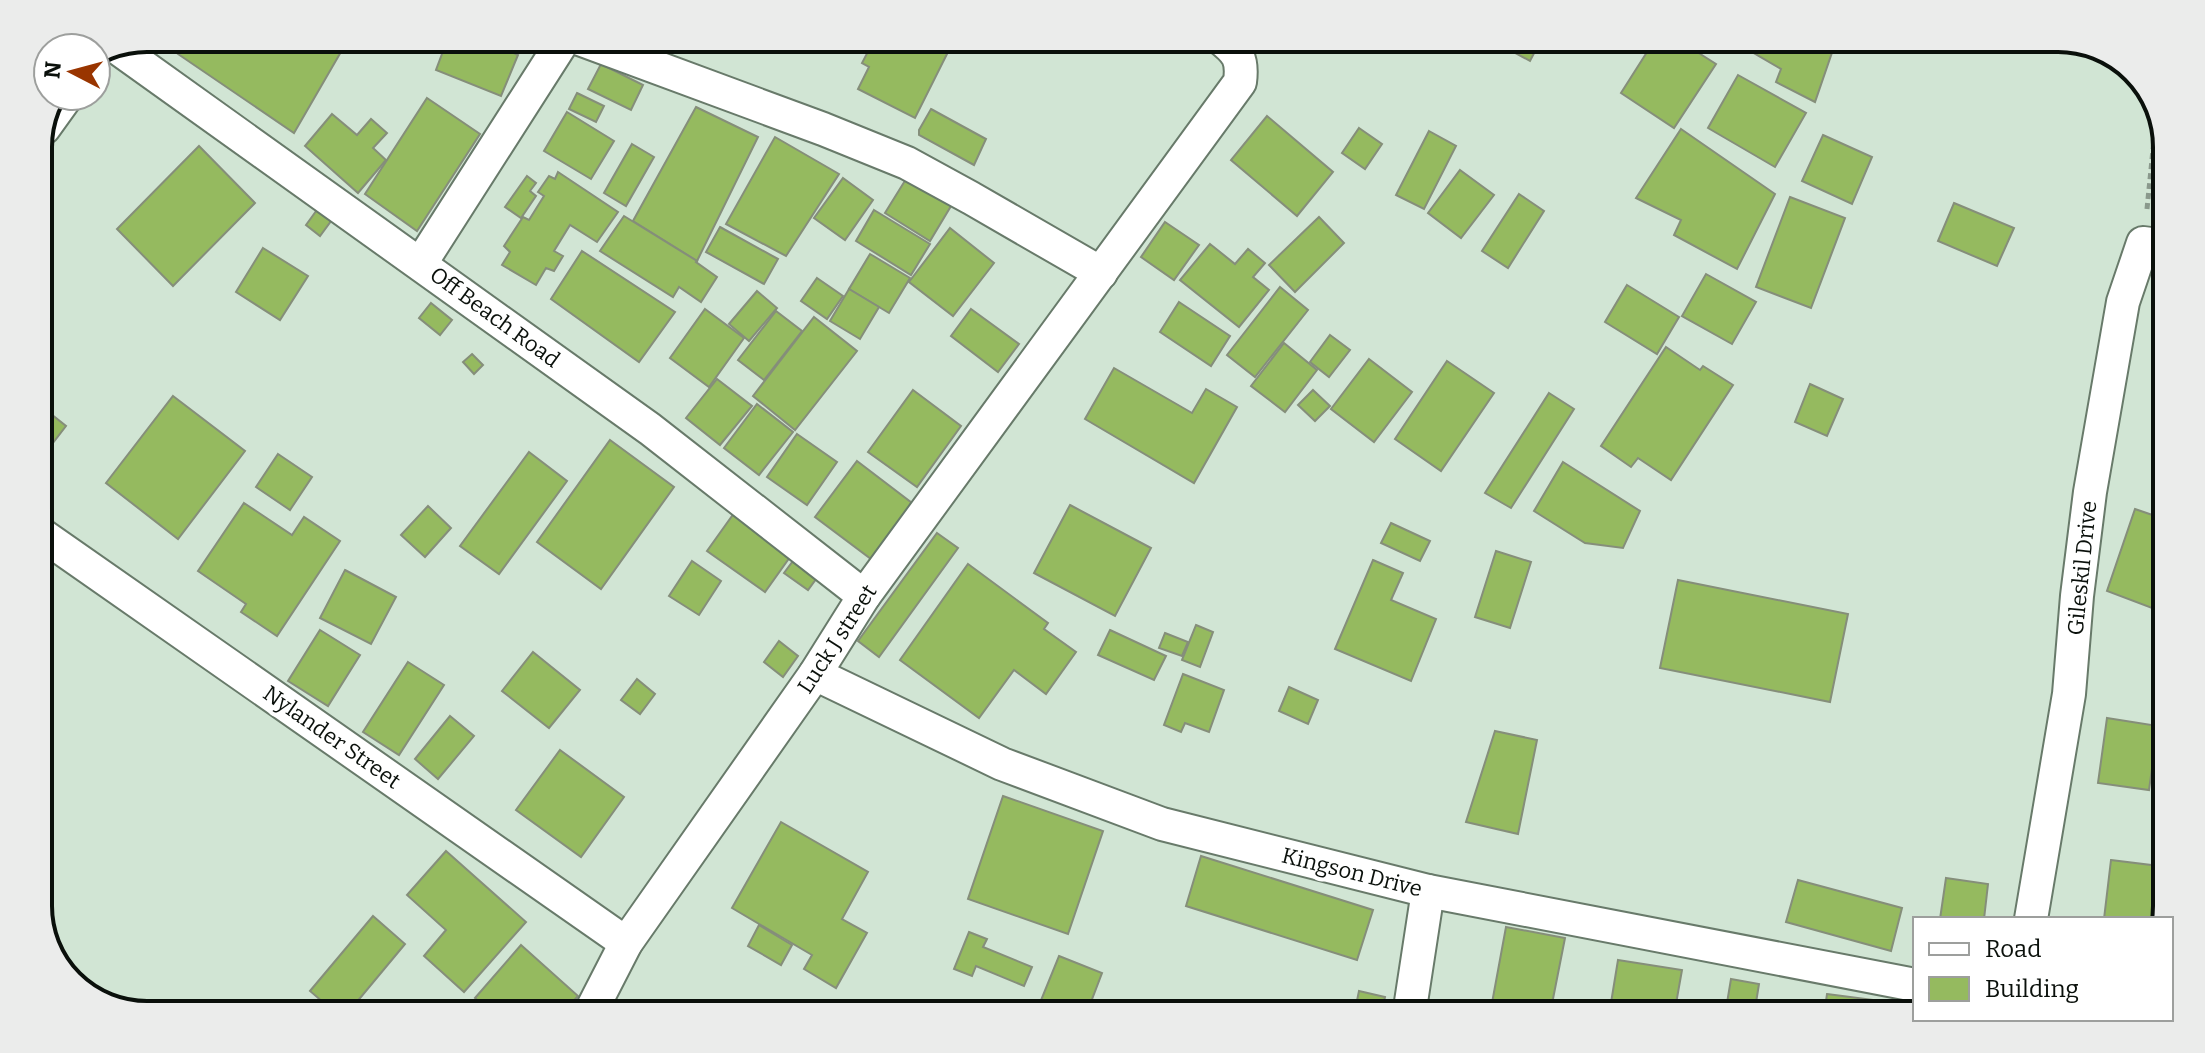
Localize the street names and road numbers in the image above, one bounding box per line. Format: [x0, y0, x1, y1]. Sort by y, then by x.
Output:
street label: Off Beach Road [425, 261, 565, 373]
street label: Gileskil Drive [2062, 499, 2102, 637]
street label: Luck J street [792, 579, 882, 699]
street label: Nylander Street [258, 680, 406, 794]
street label: Kingson Drive [1279, 842, 1425, 902]

